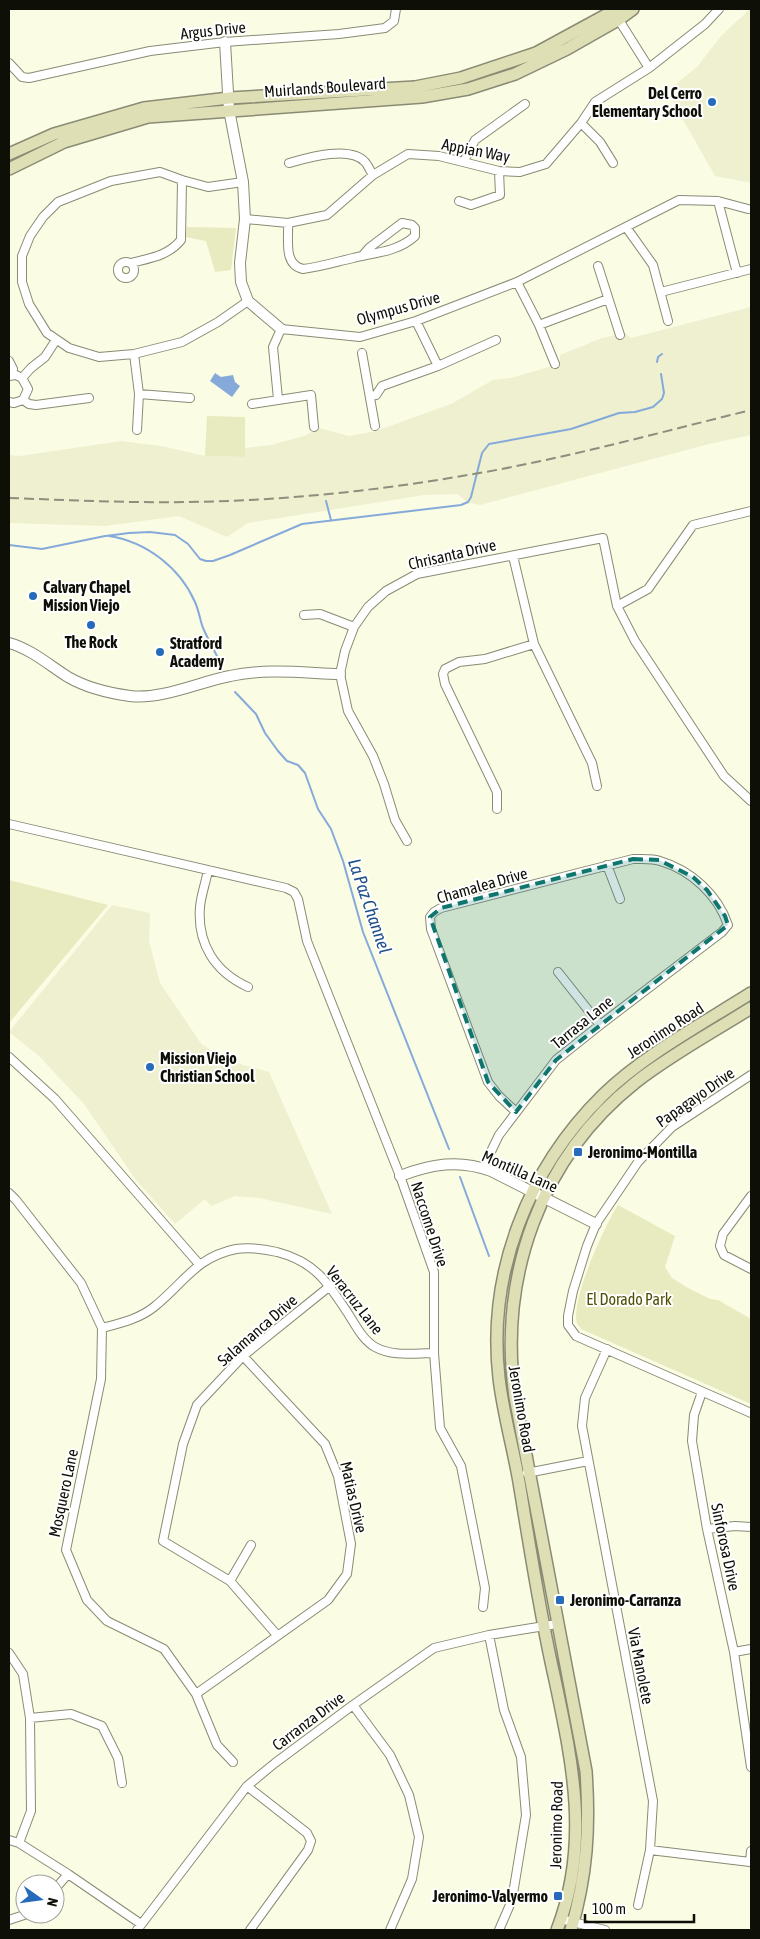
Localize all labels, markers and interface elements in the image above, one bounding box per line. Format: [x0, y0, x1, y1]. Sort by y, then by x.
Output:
street label: Argus Drive [179, 18, 247, 43]
street label: Muirlands Boulevard [264, 74, 386, 100]
place label: Del Cerro Elementary School [592, 84, 703, 120]
marker: Del Cerro Elementary School [706, 96, 718, 108]
street label: Appian Way [440, 135, 512, 166]
street label: Olympus Drive [354, 288, 442, 329]
street label: Chrisanta Drive [406, 535, 498, 573]
place label: Calvary Chapel Mission Viejo [43, 578, 131, 614]
marker: Calvary Chapel Mission Viejo [27, 590, 39, 602]
marker: The Rock [85, 619, 97, 631]
place label: The Rock [65, 633, 118, 651]
place label: Stratford Academy [169, 634, 225, 670]
marker: Stratford Academy [154, 646, 166, 658]
water label: La Paz Channel [344, 856, 396, 956]
street label: Chamalea Drive [435, 863, 529, 907]
street label: Tarrasa Lane [548, 992, 616, 1052]
street label: Jeronimo Road [623, 999, 707, 1061]
place label: Mission Viejo Christian School [160, 1049, 255, 1085]
marker: Mission Viejo Christian School [144, 1061, 156, 1073]
street label: Papagayo Drive [652, 1063, 738, 1131]
place label: Jeronimo-Montilla [587, 1143, 697, 1161]
street label: Montilla Lane [479, 1146, 561, 1196]
marker: Jeronimo-Montilla [572, 1146, 584, 1158]
street label: Naccome Drive [408, 1179, 452, 1269]
street label: Veracruz Lane [323, 1262, 387, 1338]
park label: El Dorado Park [586, 1290, 672, 1308]
street label: Salamanca Drive [214, 1291, 300, 1369]
street label: Jeronimo Road [506, 1364, 538, 1454]
street label: Mosquero Lane [45, 1447, 82, 1539]
street label: Matias Drive [337, 1460, 371, 1534]
street label: Sinforosa Drive [708, 1502, 744, 1592]
place label: Jeronimo-Carranza [569, 1591, 681, 1609]
marker: Jeronimo-Carranza [554, 1594, 566, 1606]
street label: Via Manolete [625, 1626, 657, 1706]
street label: Carranza Drive [268, 1688, 348, 1754]
street label: Jeronimo Road [546, 1781, 566, 1869]
north arrow [15, 1874, 65, 1924]
place label: Jeronimo-Valyermo [432, 1887, 548, 1905]
marker: Jeronimo-Valyermo [552, 1890, 564, 1902]
scale bar [585, 1892, 694, 1924]
text: N [44, 1896, 61, 1908]
text: 100 m [592, 1900, 626, 1917]

